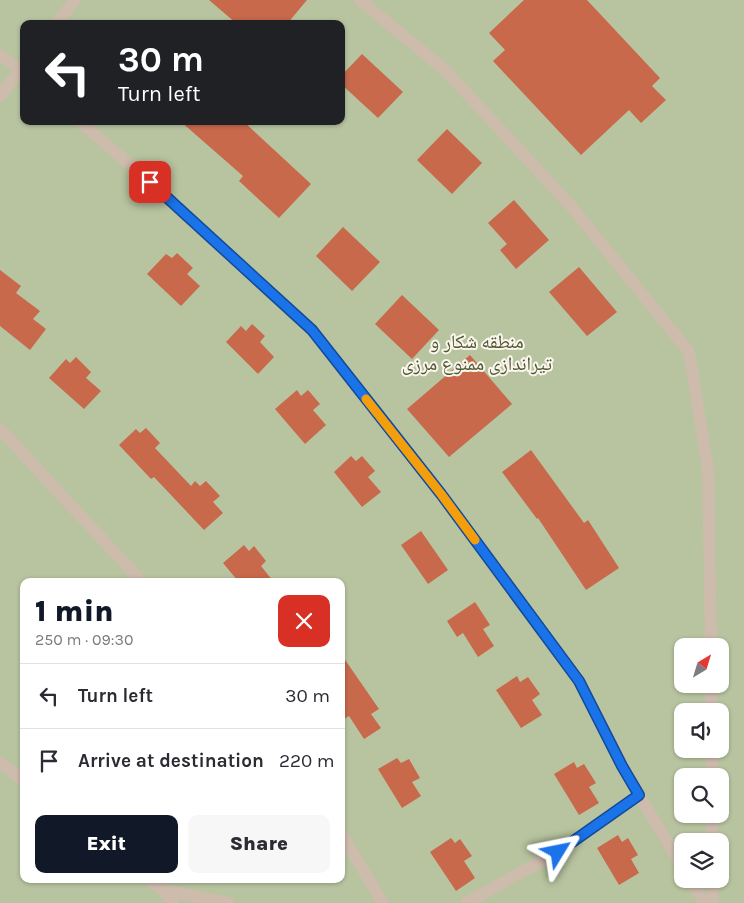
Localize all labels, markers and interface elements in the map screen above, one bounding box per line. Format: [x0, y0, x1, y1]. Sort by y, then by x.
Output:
text: 30 m [118, 39, 204, 80]
icon: left [35, 40, 100, 105]
text: Turn left [118, 81, 201, 107]
pin [129, 161, 171, 203]
icon: arrive [136, 168, 164, 196]
park label: منطقه شکار و تیراندازی ممنوع مرزی [402, 331, 553, 375]
text: 1 min [35, 593, 114, 629]
button: close [278, 595, 330, 647]
text: 250 m · 09:30 [35, 630, 133, 649]
north arrow [674, 638, 729, 692]
map controls [674, 638, 729, 888]
icon: left [35, 682, 63, 710]
text: Turn left [78, 685, 153, 707]
text: 30 m [285, 685, 330, 707]
button: sound [674, 703, 729, 758]
icon: arrive [35, 747, 63, 775]
text: Arrive at destination [78, 750, 264, 772]
text: 220 m [279, 750, 335, 772]
button: search [674, 768, 729, 823]
button: Exit [35, 815, 178, 873]
button: Share [188, 815, 330, 873]
position arrow [531, 825, 583, 877]
button: layers [674, 833, 729, 888]

